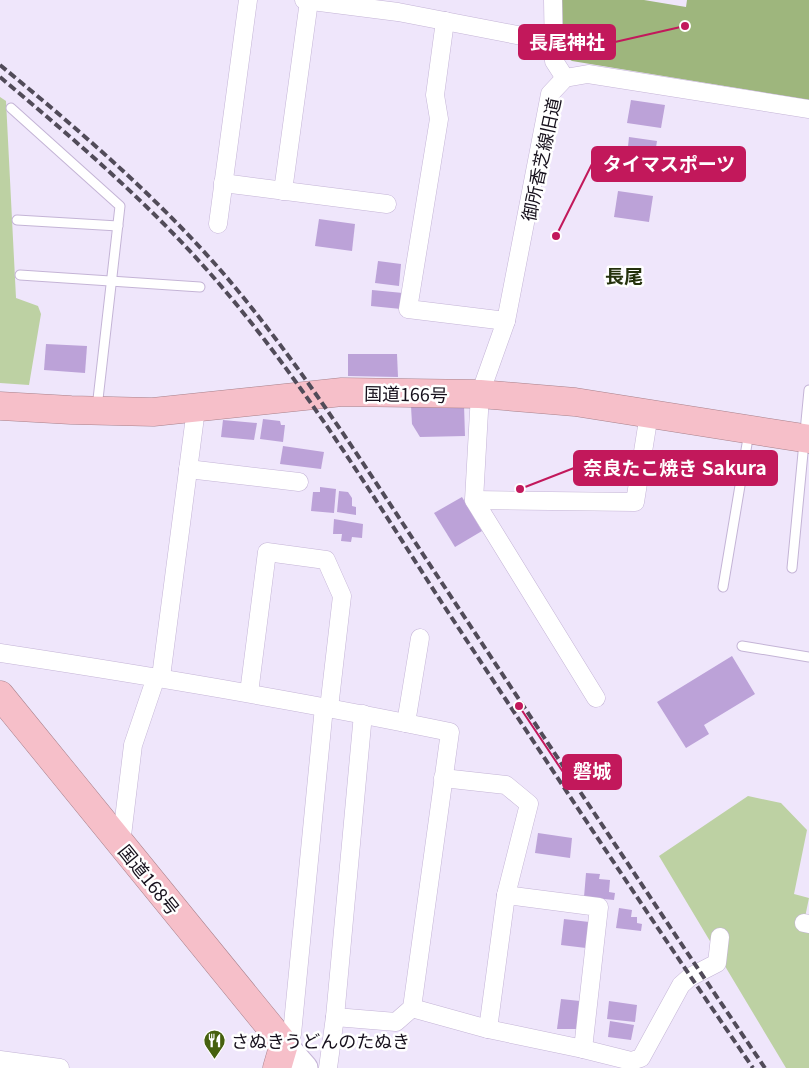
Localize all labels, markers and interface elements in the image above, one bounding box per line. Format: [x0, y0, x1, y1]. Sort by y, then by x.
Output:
callout: 長尾神社 [519, 25, 615, 59]
text: 長尾神社 [529, 27, 605, 54]
street label: 御所香芝線旧道 [514, 95, 566, 223]
callout: タイマスポーツ [592, 147, 745, 181]
text: タイマスポーツ [603, 149, 735, 176]
district label: 長尾 [605, 261, 643, 288]
street label: 国道166号 [364, 379, 448, 407]
callout: 奈良たこ焼き Sakura [574, 451, 777, 485]
text: 奈良たこ焼き Sakura [583, 453, 767, 480]
callout: 磐城 [563, 755, 621, 789]
text: 磐城 [573, 756, 611, 783]
street label: 国道168号 [113, 838, 187, 920]
place label: さぬきうどんのたぬき [231, 1027, 410, 1053]
restaurant icon: さぬきうどんのたぬき [203, 1028, 227, 1059]

